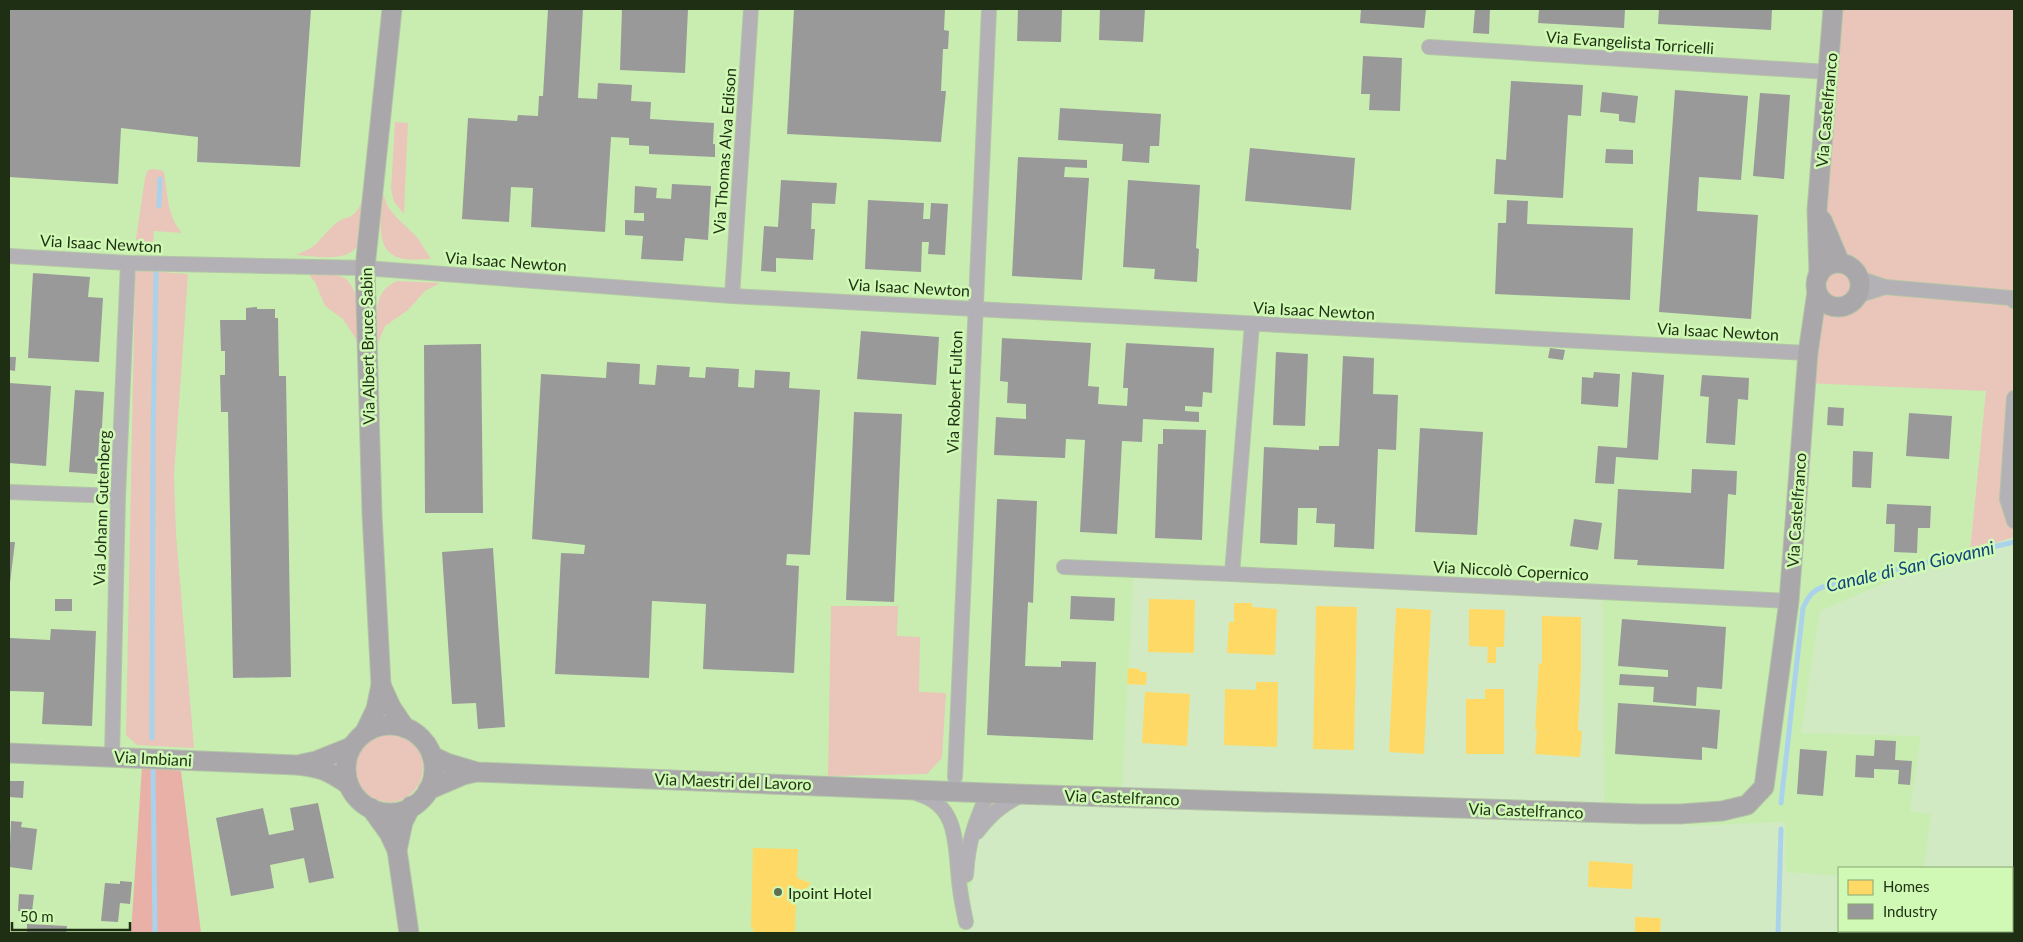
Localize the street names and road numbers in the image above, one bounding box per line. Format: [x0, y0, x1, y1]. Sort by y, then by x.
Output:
street label: Via Evangelista Torricelli [1545, 27, 1715, 57]
street label: Via Castelfranco [1812, 52, 1840, 168]
street label: Via Thomas Alva Edison [709, 67, 739, 235]
street label: Via Isaac Newton [40, 230, 162, 256]
street label: Via Isaac Newton [444, 247, 568, 275]
street label: Via Albert Bruce Sabin [356, 267, 378, 425]
street label: Via Isaac Newton [848, 274, 970, 300]
street label: Via Isaac Newton [1253, 297, 1375, 323]
street label: Via Isaac Newton [1657, 318, 1779, 344]
street label: Via Robert Fulton [942, 330, 966, 454]
street label: Via Johann Gutenberg [89, 430, 113, 586]
street label: Via Castelfranco [1783, 452, 1809, 568]
street label: Via Niccolò Copernico [1433, 556, 1589, 584]
street label: Via Imbiani [114, 746, 192, 770]
street label: Via Maestri del Lavoro [654, 769, 812, 793]
street label: Via Castelfranco [1064, 785, 1180, 809]
street label: Via Castelfranco [1468, 798, 1584, 822]

